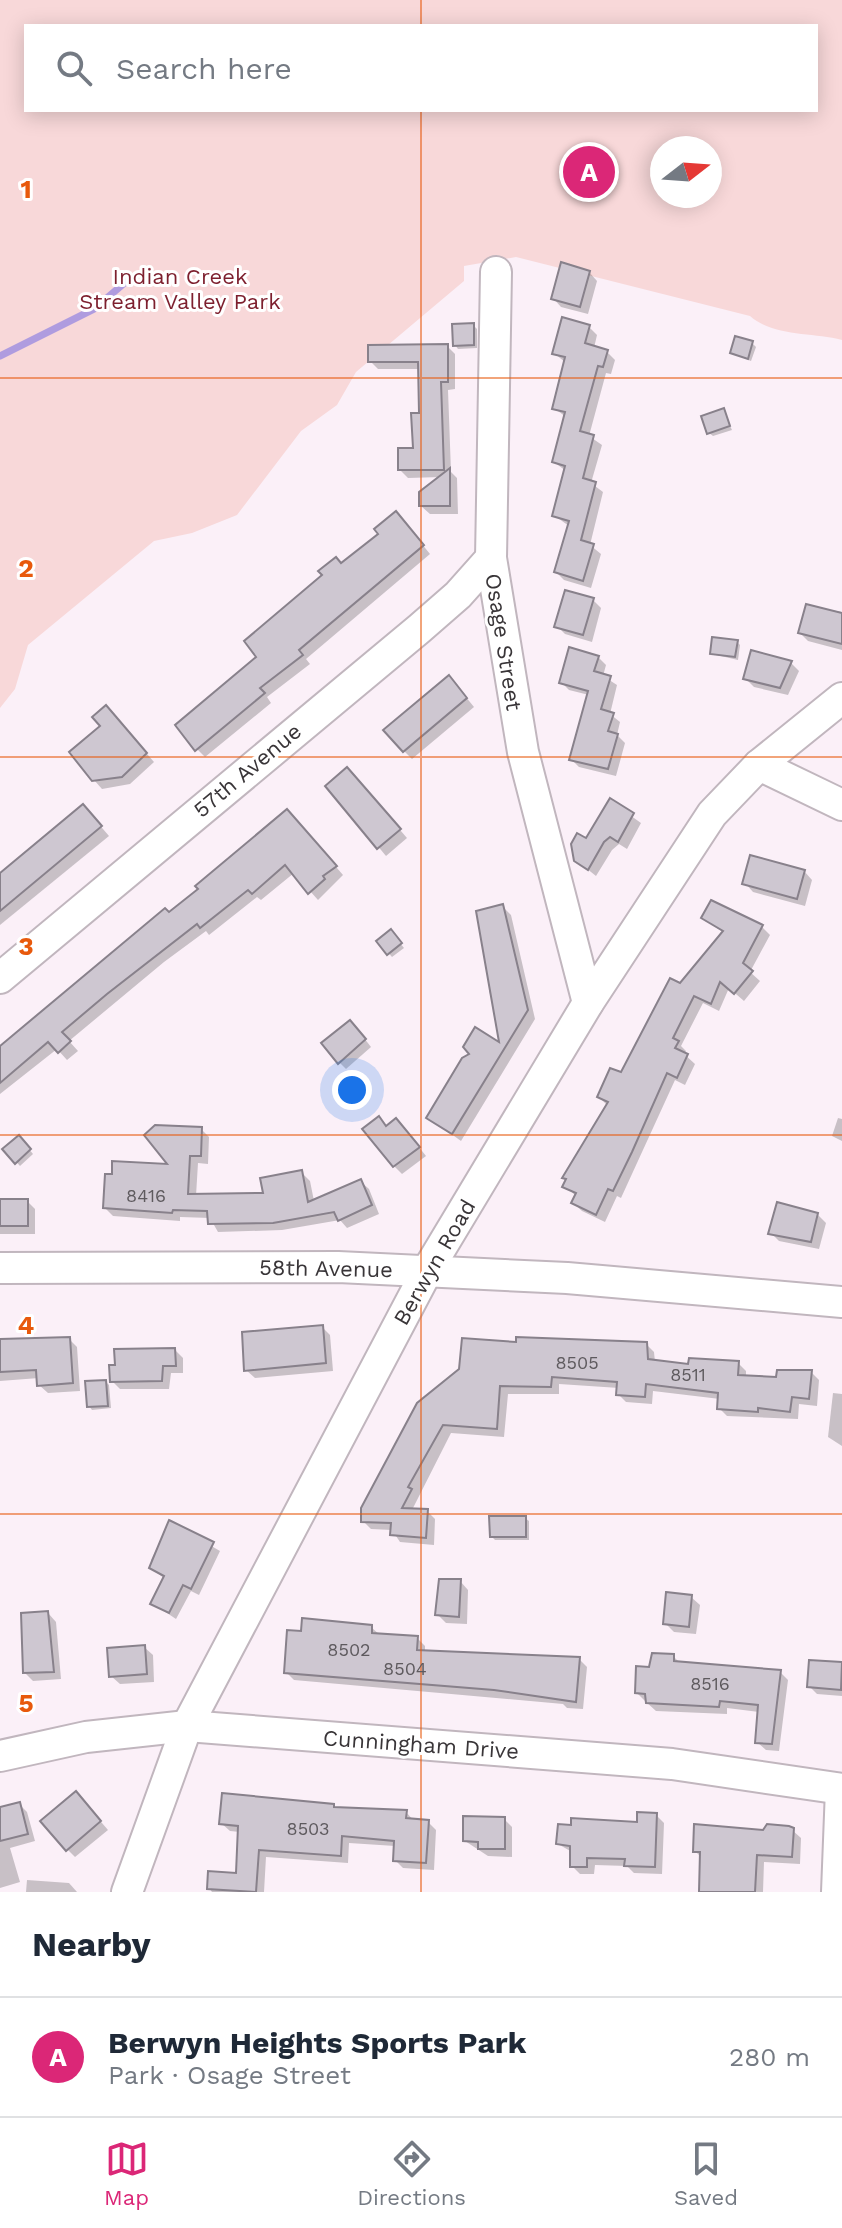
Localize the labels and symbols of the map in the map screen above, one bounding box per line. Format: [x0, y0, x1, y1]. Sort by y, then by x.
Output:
north arrow [650, 136, 722, 208]
pin: A [563, 142, 615, 202]
text: 1 [20, 174, 32, 204]
park label: Indian Creek Stream Valley Park [79, 264, 281, 314]
text: 2 [18, 553, 34, 583]
street label: Osage Street [480, 572, 527, 712]
street label: 57th Avenue [189, 718, 306, 823]
text: 3 [18, 931, 34, 961]
your location [332, 1070, 372, 1110]
house number: 8416 [126, 1185, 166, 1206]
street label: Berwyn Road [388, 1195, 480, 1329]
street label: 58th Avenue [259, 1255, 393, 1282]
text: 4 [18, 1310, 35, 1340]
house number: 8505 [555, 1352, 599, 1373]
house number: 8511 [670, 1364, 706, 1385]
house number: 8502 [327, 1639, 371, 1660]
house number: 8504 [383, 1658, 427, 1679]
house number: 8516 [690, 1673, 730, 1694]
text: 5 [18, 1688, 34, 1718]
street label: Cunningham Drive [322, 1725, 520, 1764]
house number: 8503 [287, 1818, 329, 1839]

